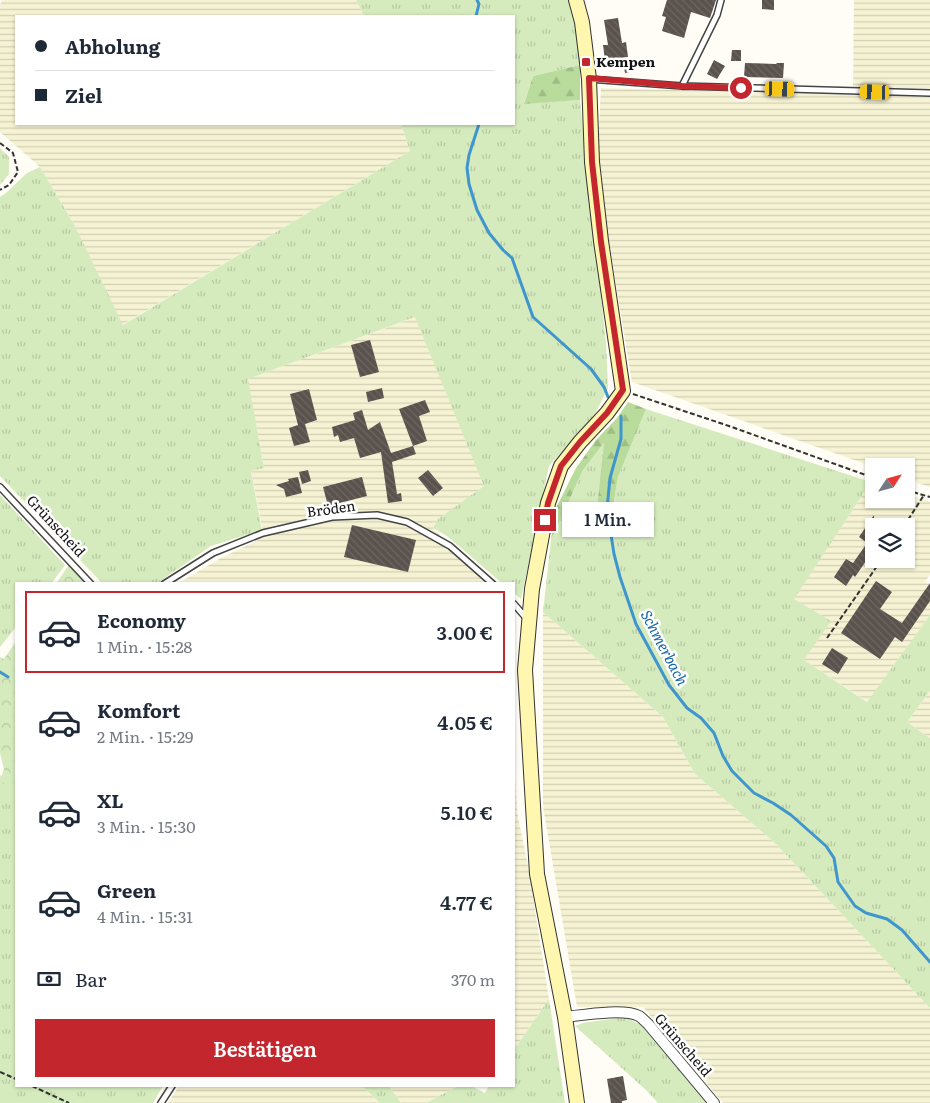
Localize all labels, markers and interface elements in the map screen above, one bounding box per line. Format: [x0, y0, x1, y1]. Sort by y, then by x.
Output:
text: Abholung [65, 32, 160, 60]
place label: Kempen [596, 51, 655, 71]
marker: Kempen [580, 56, 592, 68]
route start [730, 77, 752, 99]
text: Ziel [65, 81, 102, 109]
car [764, 81, 795, 97]
car [859, 84, 890, 100]
north arrow [865, 458, 915, 508]
map controls [865, 458, 915, 568]
street label: Grünscheid [23, 490, 91, 561]
street label: Bröden [305, 495, 356, 521]
callout: 1 Min. [562, 502, 655, 538]
text: 1 Min. [584, 507, 632, 531]
route end [534, 509, 556, 531]
button: layers [865, 518, 915, 568]
text: Economy [97, 606, 186, 634]
water label: Schmerbach [636, 606, 695, 689]
icon: car [37, 610, 82, 655]
text: 3.00 € [436, 618, 493, 646]
text: 1 Min. · 15:28 [97, 634, 192, 658]
text: Komfort [97, 696, 180, 724]
icon: car [37, 700, 82, 745]
text: 4.05 € [437, 708, 493, 736]
text: 2 Min. · 15:29 [97, 724, 193, 748]
text: XL [97, 786, 124, 814]
icon: car [37, 790, 82, 835]
text: 5.10 € [441, 798, 493, 826]
text: 3 Min. · 15:30 [97, 814, 195, 838]
text: Green [97, 876, 156, 904]
icon: car [37, 880, 82, 925]
text: 4.77 € [440, 888, 493, 916]
text: 4 Min. · 15:31 [97, 904, 193, 928]
icon: cash [35, 965, 63, 993]
text: Bar [75, 965, 107, 993]
text: 370 m [451, 967, 495, 991]
street label: Grünscheid [651, 1008, 717, 1081]
button: Bestätigen [35, 1019, 495, 1077]

